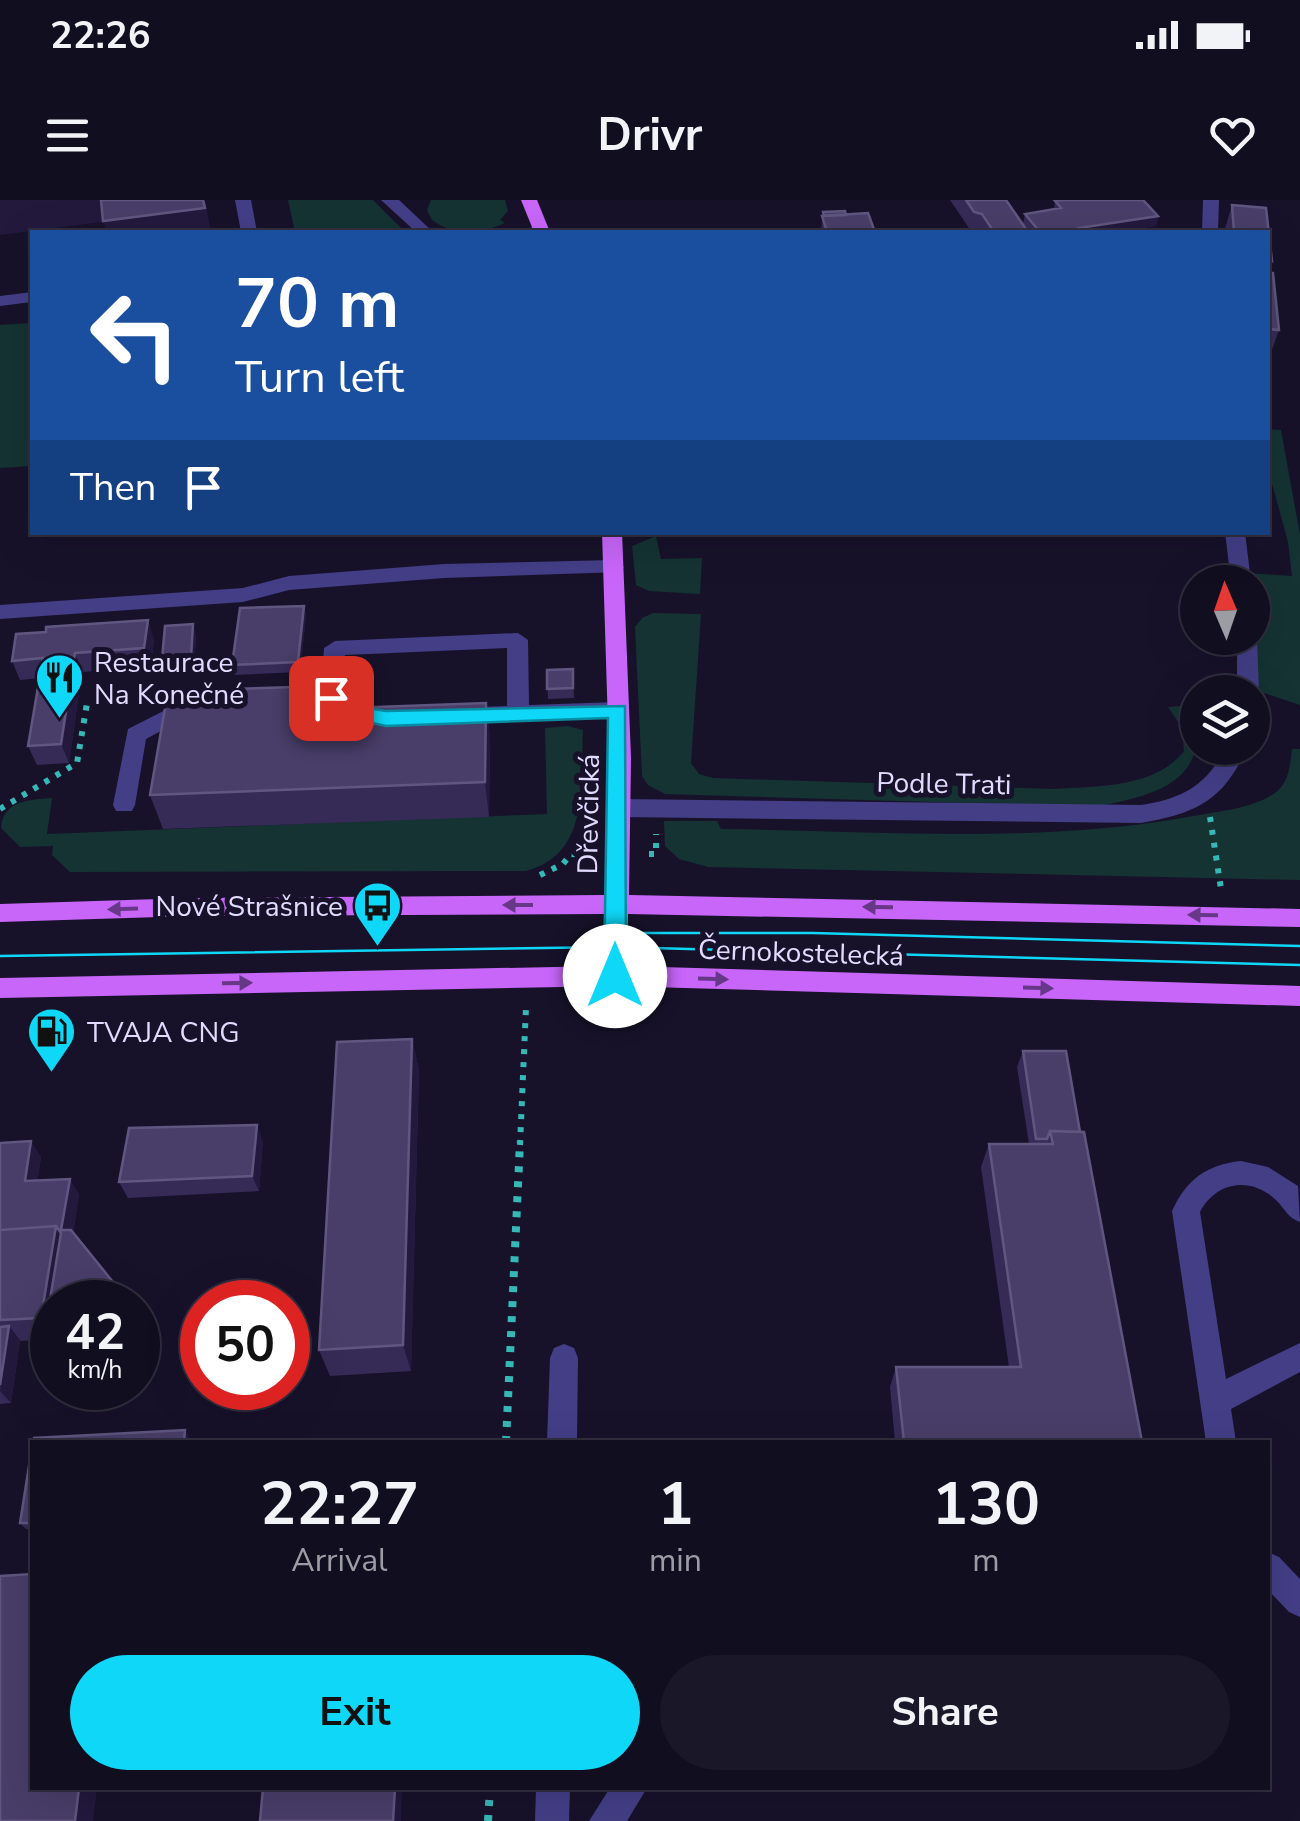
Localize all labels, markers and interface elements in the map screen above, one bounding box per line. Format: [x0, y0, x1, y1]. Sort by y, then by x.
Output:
text: 22:26 [50, 10, 151, 61]
text: Drivr [598, 105, 702, 166]
icon: menu [40, 108, 95, 163]
icon: heart [1205, 108, 1260, 163]
text: 70 m [235, 256, 399, 352]
icon: left [70, 270, 200, 400]
text: Turn left [235, 347, 404, 408]
icon: arrive [176, 460, 231, 515]
text: Then [70, 462, 156, 513]
north arrow [1180, 565, 1270, 655]
map controls [1180, 565, 1270, 765]
place label: Restaurace Na Konečné [94, 644, 244, 714]
restaurant icon: Restaurace Na Konečné [33, 652, 85, 720]
pin [289, 656, 374, 741]
icon: arrive [304, 671, 359, 726]
button: layers [1180, 675, 1270, 765]
street label: Dřevčická [569, 753, 609, 875]
street label: Podle Trati [876, 764, 1012, 804]
bus stop icon: Nové Strašnice [352, 880, 404, 948]
place label: Nové Strašnice [155, 888, 343, 926]
one-way arrow [502, 897, 534, 913]
one-way arrow [861, 899, 893, 915]
one-way arrow [107, 901, 139, 917]
one-way arrow [1186, 907, 1218, 923]
position arrow [563, 924, 667, 1028]
street label: Černokostelecká [697, 930, 905, 976]
one-way arrow [697, 972, 729, 988]
one-way arrow [222, 975, 254, 991]
one-way arrow [1022, 981, 1054, 997]
fuel station icon: TVAJA CNG [26, 1006, 78, 1074]
place label: TVAJA CNG [87, 1014, 240, 1052]
speed limit sign: 50 [180, 1280, 310, 1410]
text: 42 [65, 1298, 125, 1367]
text: km/h [67, 1353, 123, 1387]
text: 22:27 [260, 1463, 419, 1545]
text: 1 [657, 1463, 693, 1545]
text: 130 [932, 1463, 1040, 1545]
text: Arrival [291, 1539, 388, 1582]
text: min [649, 1539, 702, 1582]
text: m [972, 1539, 1000, 1582]
button: Exit [70, 1655, 640, 1770]
button: Share [660, 1655, 1230, 1770]

